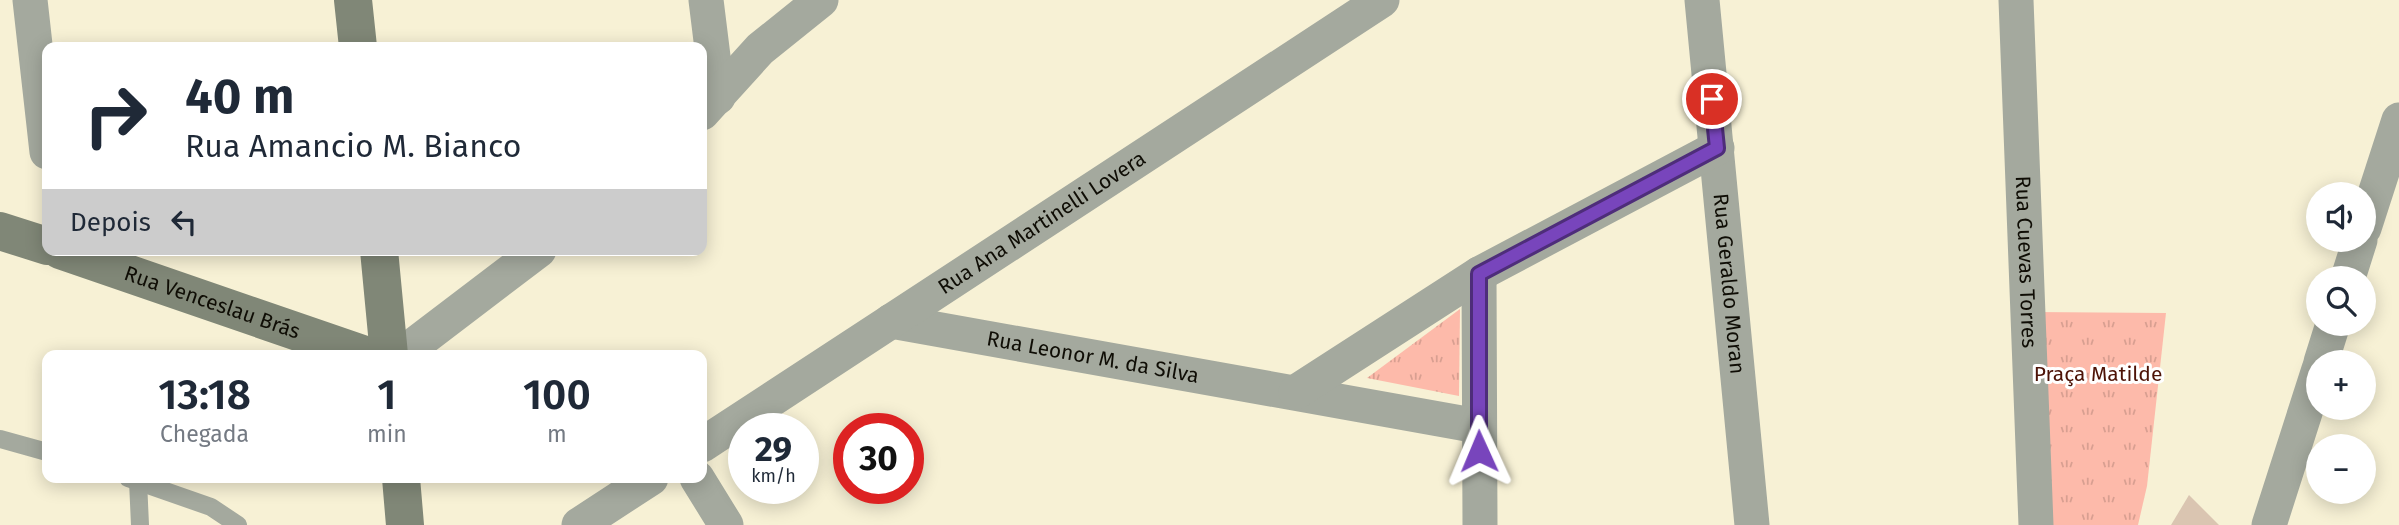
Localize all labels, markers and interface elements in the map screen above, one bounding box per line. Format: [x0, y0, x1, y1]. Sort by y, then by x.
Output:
text: 40 m [185, 67, 294, 126]
pin [1682, 69, 1742, 129]
icon: right [70, 70, 161, 161]
icon: arrive [1693, 80, 1731, 118]
text: Rua Amancio M. Bianco [185, 127, 521, 165]
street label: Rua Ana Martinelli Lovera [933, 145, 1151, 300]
street label: Rua Cuevas Torres [2010, 175, 2042, 349]
map controls [2306, 182, 2376, 504]
button: sound [2306, 182, 2376, 252]
street label: Rua Geraldo Moran [1707, 192, 1751, 375]
icon: left [165, 203, 203, 241]
text: Depois [70, 207, 151, 238]
street label: Rua Venceslau Brás [121, 260, 304, 345]
button: search [2306, 266, 2376, 336]
street label: Rua Leonor M. da Silva [985, 325, 1201, 389]
button: + [2306, 350, 2376, 420]
park label: Praça Matilde [2034, 361, 2162, 387]
text: 13:18 [158, 370, 251, 420]
text: 1 [377, 370, 396, 420]
text: 100 [523, 370, 591, 420]
speed limit sign: 30 [833, 413, 924, 504]
position arrow [1442, 414, 1516, 488]
text: Chegada [160, 420, 249, 448]
text: min [367, 420, 407, 448]
text: m [547, 420, 567, 448]
text: 29 [755, 428, 792, 470]
button: − [2306, 434, 2376, 504]
text: km/h [751, 465, 796, 487]

